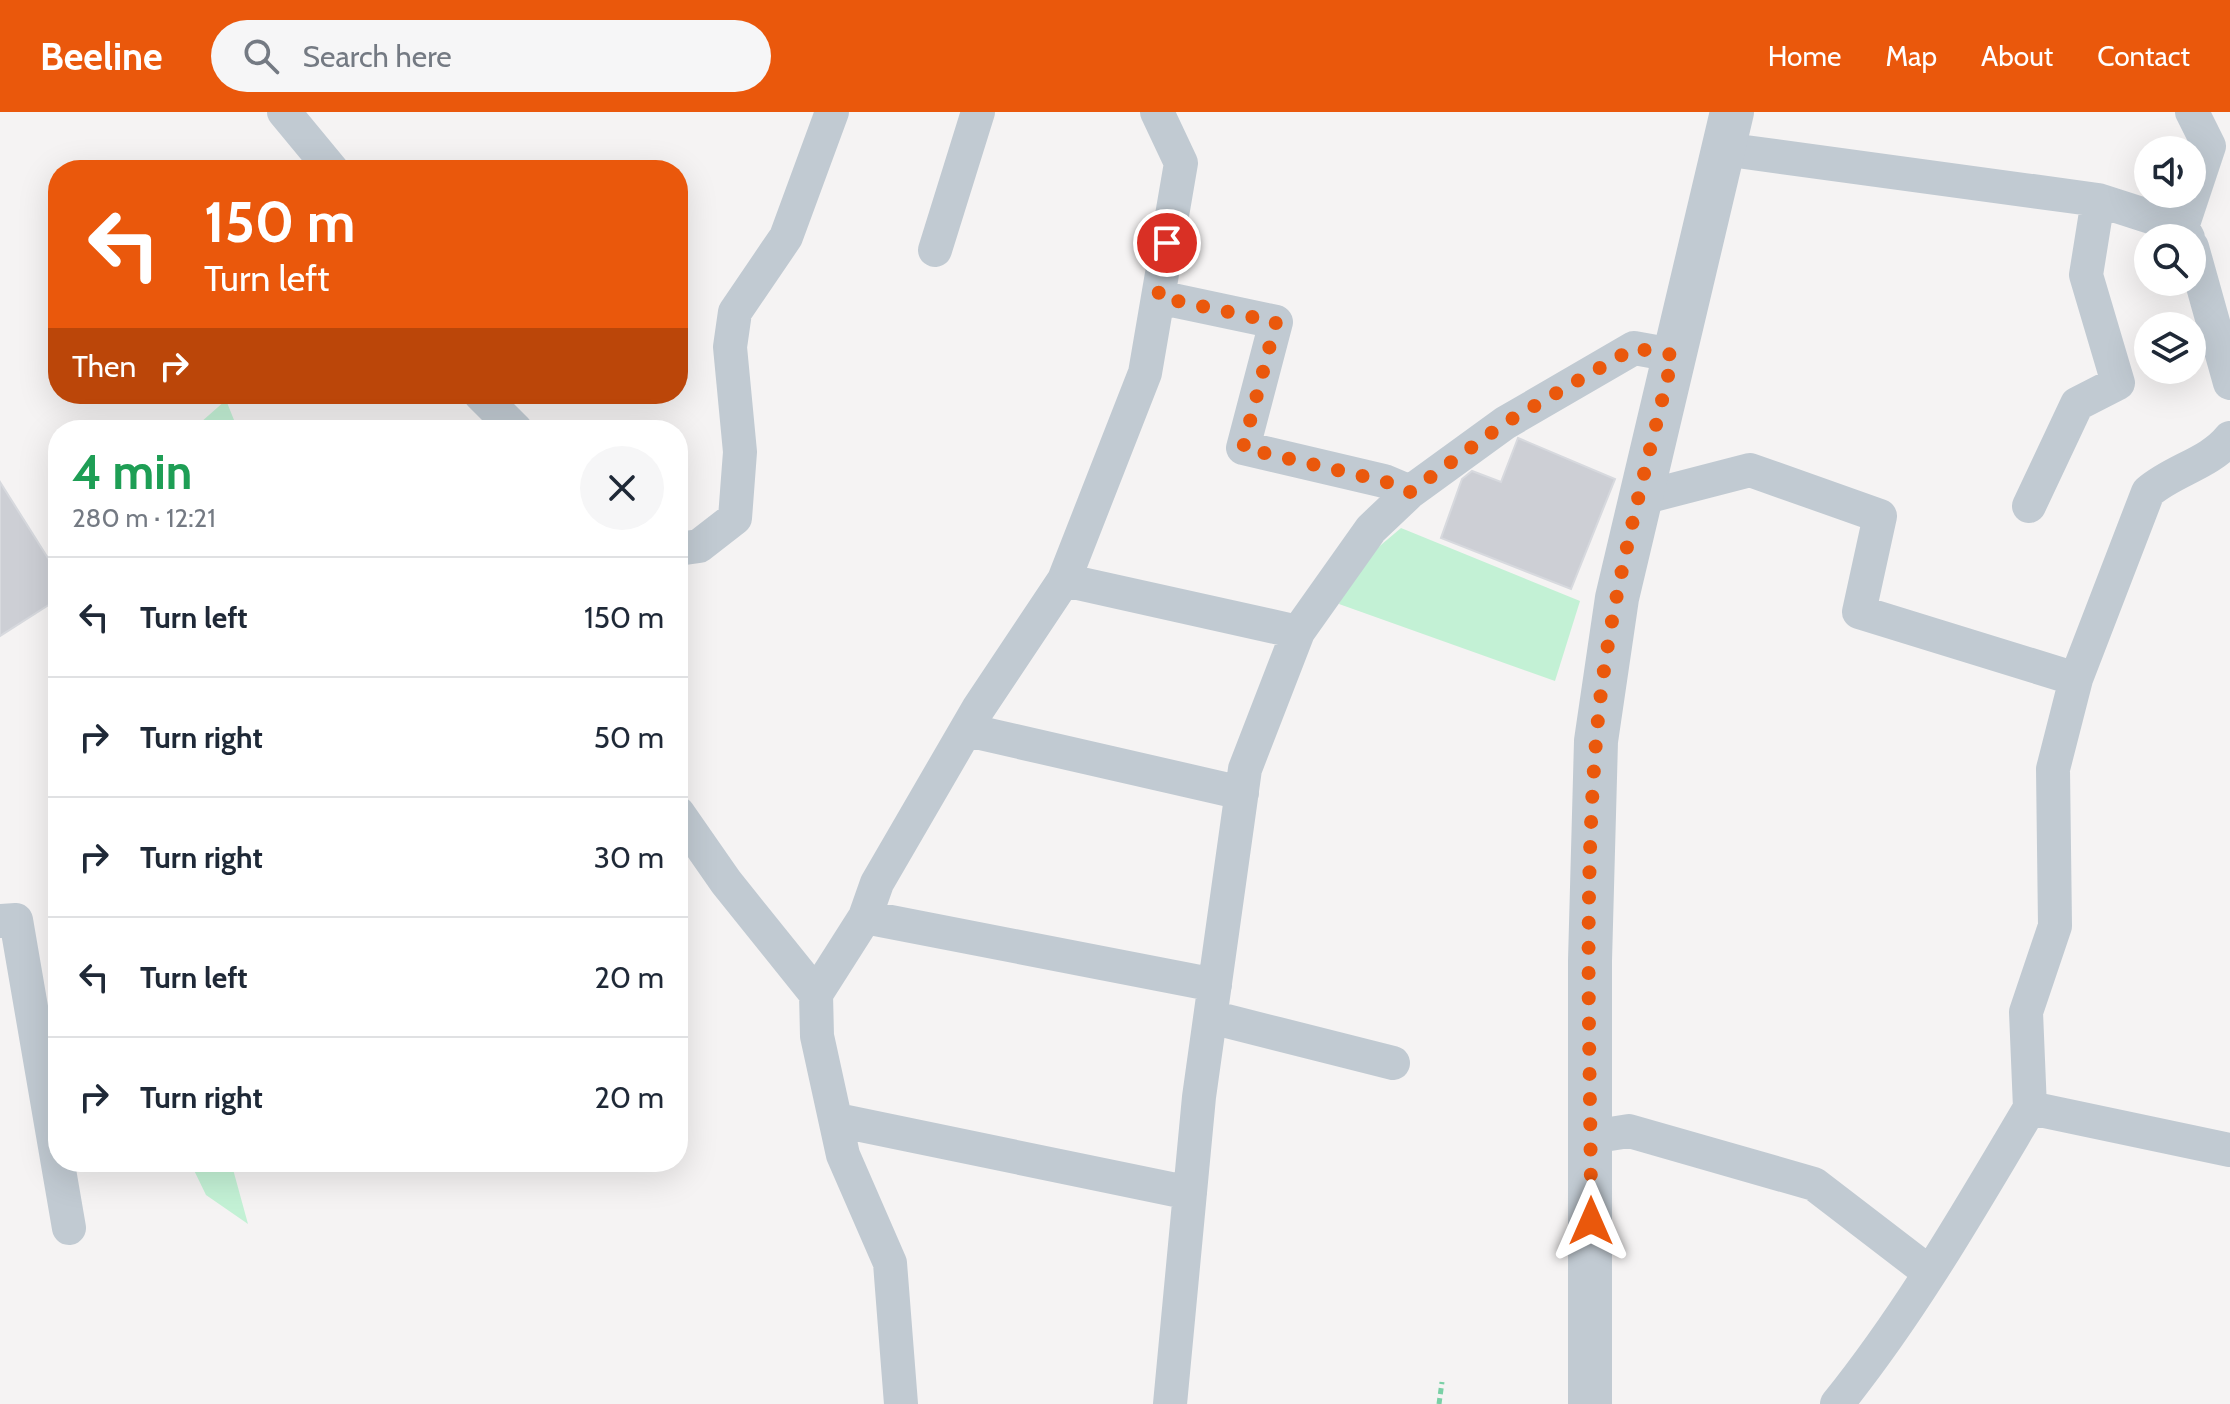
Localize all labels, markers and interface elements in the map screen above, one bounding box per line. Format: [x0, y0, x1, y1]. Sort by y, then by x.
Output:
search box [211, 20, 771, 92]
text: Beeline [40, 33, 163, 80]
icon: search [239, 34, 283, 78]
text: Search here [303, 38, 452, 75]
text: Home [1768, 39, 1841, 73]
text: Map [1885, 39, 1937, 73]
text: About [1981, 39, 2053, 73]
text: Contact [2097, 39, 2190, 73]
map controls [2134, 136, 2206, 384]
button: sound [2134, 136, 2206, 208]
text: 150 m [204, 188, 356, 256]
icon: left [72, 192, 176, 296]
pin [1133, 209, 1201, 277]
icon: arrive [1145, 221, 1189, 265]
button: search [2134, 224, 2206, 296]
text: Turn left [204, 256, 329, 300]
button: layers [2134, 312, 2206, 384]
icon: right [152, 344, 196, 388]
text: Then [72, 348, 136, 385]
text: 4 min [72, 443, 192, 501]
button: close [580, 446, 664, 530]
text: 280 m · 12:21 [72, 502, 216, 534]
icon: left [72, 595, 116, 639]
text: Turn left [140, 599, 248, 636]
text: 150 m [584, 599, 664, 636]
icon: right [72, 715, 116, 759]
text: Turn right [140, 719, 263, 756]
text: 50 m [594, 719, 664, 756]
icon: right [72, 835, 116, 879]
text: Turn right [140, 839, 263, 876]
text: 30 m [594, 839, 664, 876]
icon: left [72, 955, 116, 999]
text: Turn left [140, 959, 248, 996]
text: 20 m [594, 959, 664, 996]
icon: right [72, 1075, 116, 1119]
text: Turn right [140, 1079, 263, 1116]
text: 20 m [594, 1079, 664, 1116]
position arrow [1549, 1179, 1633, 1263]

